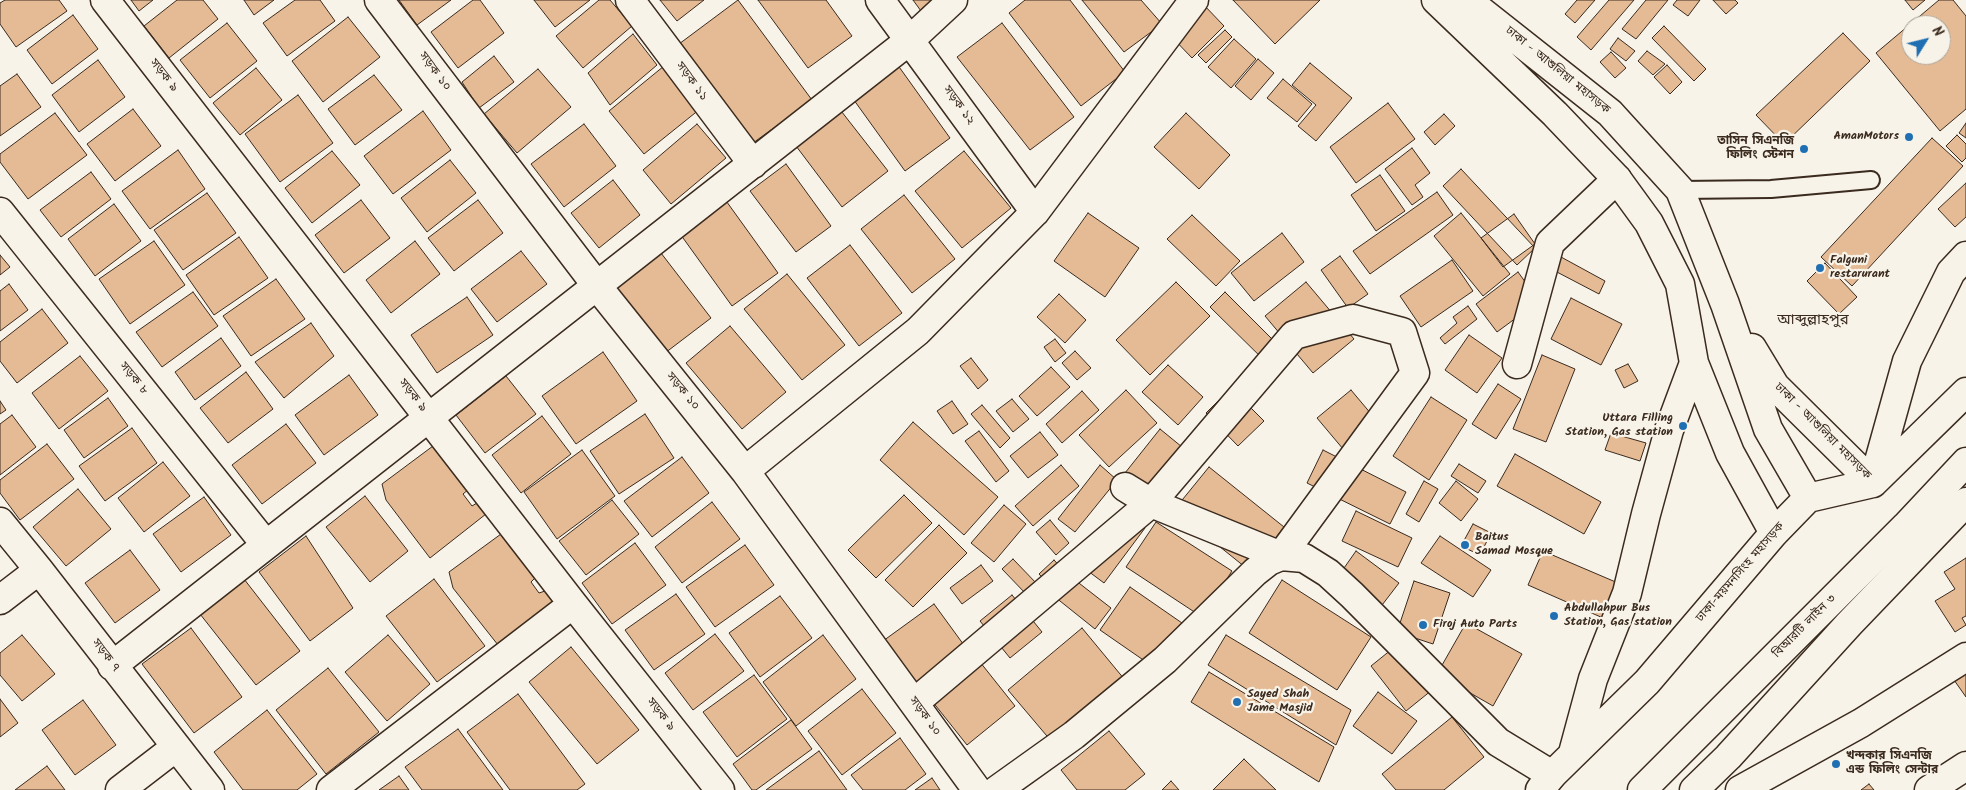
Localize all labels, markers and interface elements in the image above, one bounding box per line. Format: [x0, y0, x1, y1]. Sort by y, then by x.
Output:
north arrow [1901, 15, 1951, 65]
text: N [1926, 22, 1949, 42]
street label: ঢাকা - আশুলিয়া মহাসড়ক [1502, 24, 1612, 118]
street label: সড়ক ১০ [415, 50, 453, 94]
street label: সড়ক ৯ [146, 57, 180, 95]
street label: সড়ক ১১ [672, 60, 710, 104]
street label: সড়ক ১২ [939, 84, 977, 128]
place label: AmanMotors [1833, 130, 1899, 144]
marker: AmanMotors [1903, 131, 1915, 143]
place label: তাসিন সিএনজি ফিলিং স্টেশন [1717, 135, 1794, 163]
marker: তাসিন সিএনজি ফিলিং স্টেশন [1798, 143, 1810, 155]
place label: Falguni restarurant [1830, 254, 1890, 282]
marker: Falguni restarurant [1814, 262, 1826, 274]
district label: আব্দুল্লাহপুর [1777, 312, 1849, 330]
street label: সড়ক ৮ [116, 360, 150, 398]
street label: সড়ক ১০ [662, 370, 702, 414]
street label: সড়ক ৯ [395, 377, 429, 415]
street label: ঢাকা - আশুলিয়া মহাসড়ক [1771, 381, 1873, 483]
place label: Uttara Filling Station, Gas station [1565, 412, 1673, 440]
marker: Uttara Filling Station, Gas station [1677, 420, 1689, 432]
street label: ঢাকা-ময়মনসিংহ মহাসড়ক [1694, 520, 1788, 626]
place label: Baitus Samad Mosque [1475, 531, 1553, 559]
marker: Baitus Samad Mosque [1459, 539, 1471, 551]
street label: বিআরটি লাইন ৩ [1770, 592, 1840, 662]
place label: Abdullahpur Bus Station, Gas station [1564, 602, 1672, 630]
marker: Abdullahpur Bus Station, Gas station [1548, 610, 1560, 622]
place label: Firoj Auto Parts [1433, 618, 1517, 632]
marker: Firoj Auto Parts [1417, 619, 1429, 631]
street label: সড়ক ৭ [88, 637, 122, 675]
place label: Sayed Shah Jame Masjid [1247, 688, 1313, 716]
street label: সড়ক ১০ [905, 695, 943, 739]
street label: সড়ক ৯ [643, 696, 677, 734]
marker: Sayed Shah Jame Masjid [1231, 696, 1243, 708]
place label: খন্দকার সিএনজি এন্ড ফিলিং সেন্টার [1846, 750, 1938, 778]
marker: খন্দকার সিএনজি এন্ড ফিলিং সেন্টার [1830, 758, 1842, 770]

